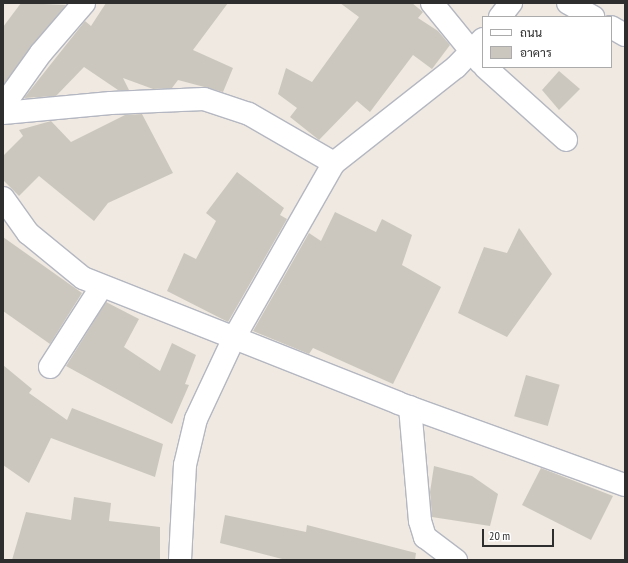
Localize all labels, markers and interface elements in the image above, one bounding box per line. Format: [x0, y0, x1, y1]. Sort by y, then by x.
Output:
legend [482, 16, 612, 68]
text: ถนน [520, 25, 542, 40]
text: อาคาร [520, 45, 552, 60]
scale bar [484, 521, 556, 547]
text: 20 m [489, 528, 510, 543]

